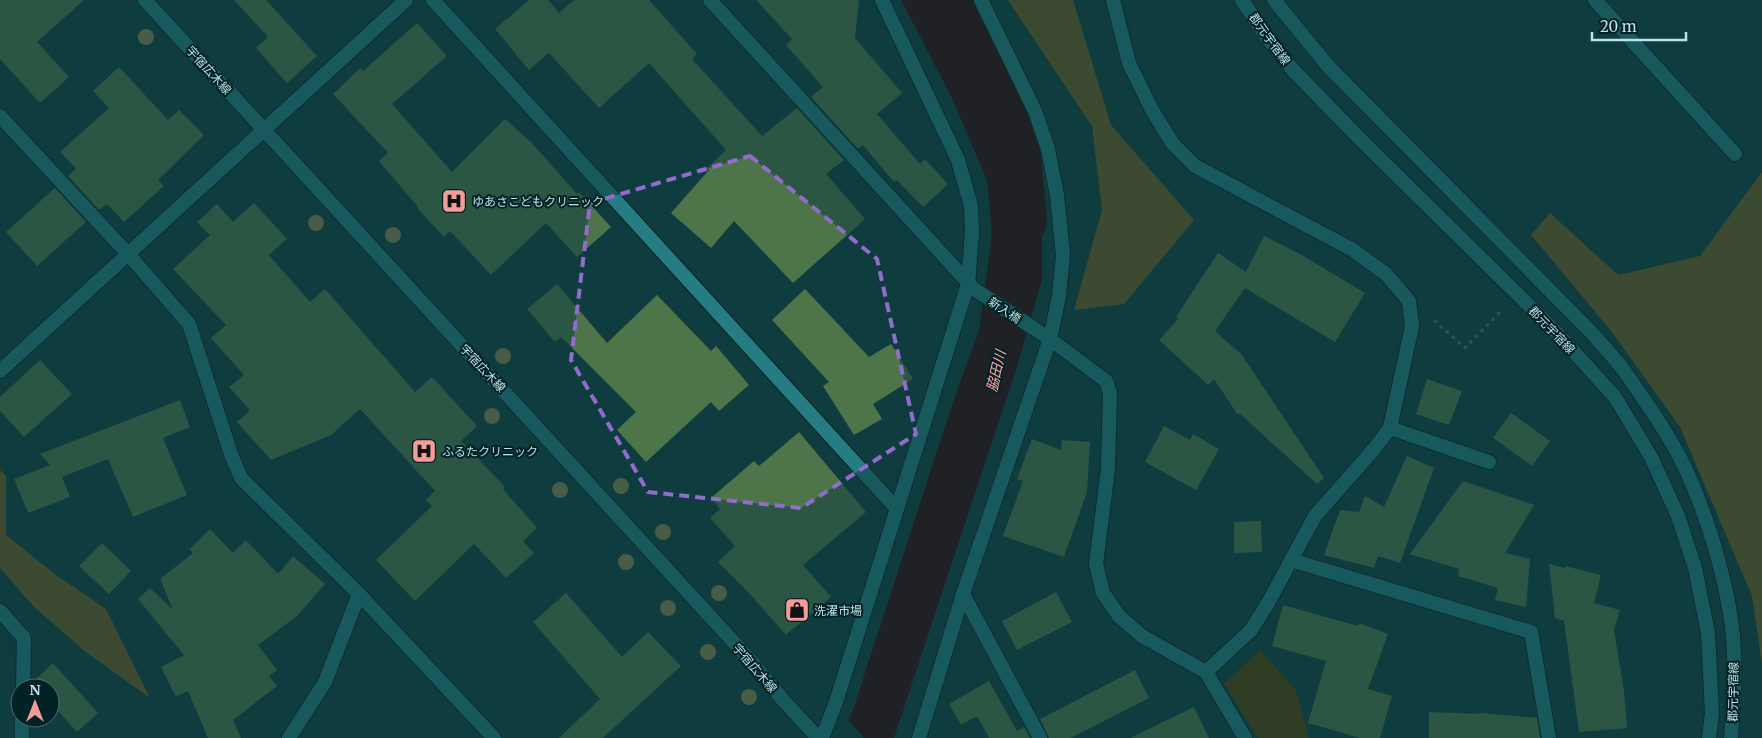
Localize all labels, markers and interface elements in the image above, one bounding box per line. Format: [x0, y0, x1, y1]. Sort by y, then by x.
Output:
street label: 郡元宇宿線 [1246, 10, 1294, 68]
scale bar [1592, 10, 1686, 42]
text: 20 m [1600, 17, 1637, 36]
street label: 宇宿広木線 [183, 43, 235, 97]
hospital icon: ゆあさこどもクリニック [441, 188, 467, 214]
place label: ゆあさこどもクリニック [472, 194, 604, 209]
street label: 新入橋 [986, 294, 1024, 326]
street label: 郡元宇宿線 [1526, 303, 1578, 357]
street label: 宇宿広木線 [457, 341, 509, 395]
water label: 脇田川 [983, 347, 1010, 393]
hospital icon: ふるたクリニック [411, 438, 437, 464]
place label: ふるたクリニック [442, 444, 538, 459]
shop icon: 洗濯市場 [784, 597, 810, 623]
place label: 洗濯市場 [814, 603, 862, 618]
street label: 宇宿広木線 [730, 640, 780, 696]
street label: 郡元宇宿線 [1725, 662, 1741, 722]
north arrow [10, 678, 60, 728]
text: N [29, 681, 41, 699]

